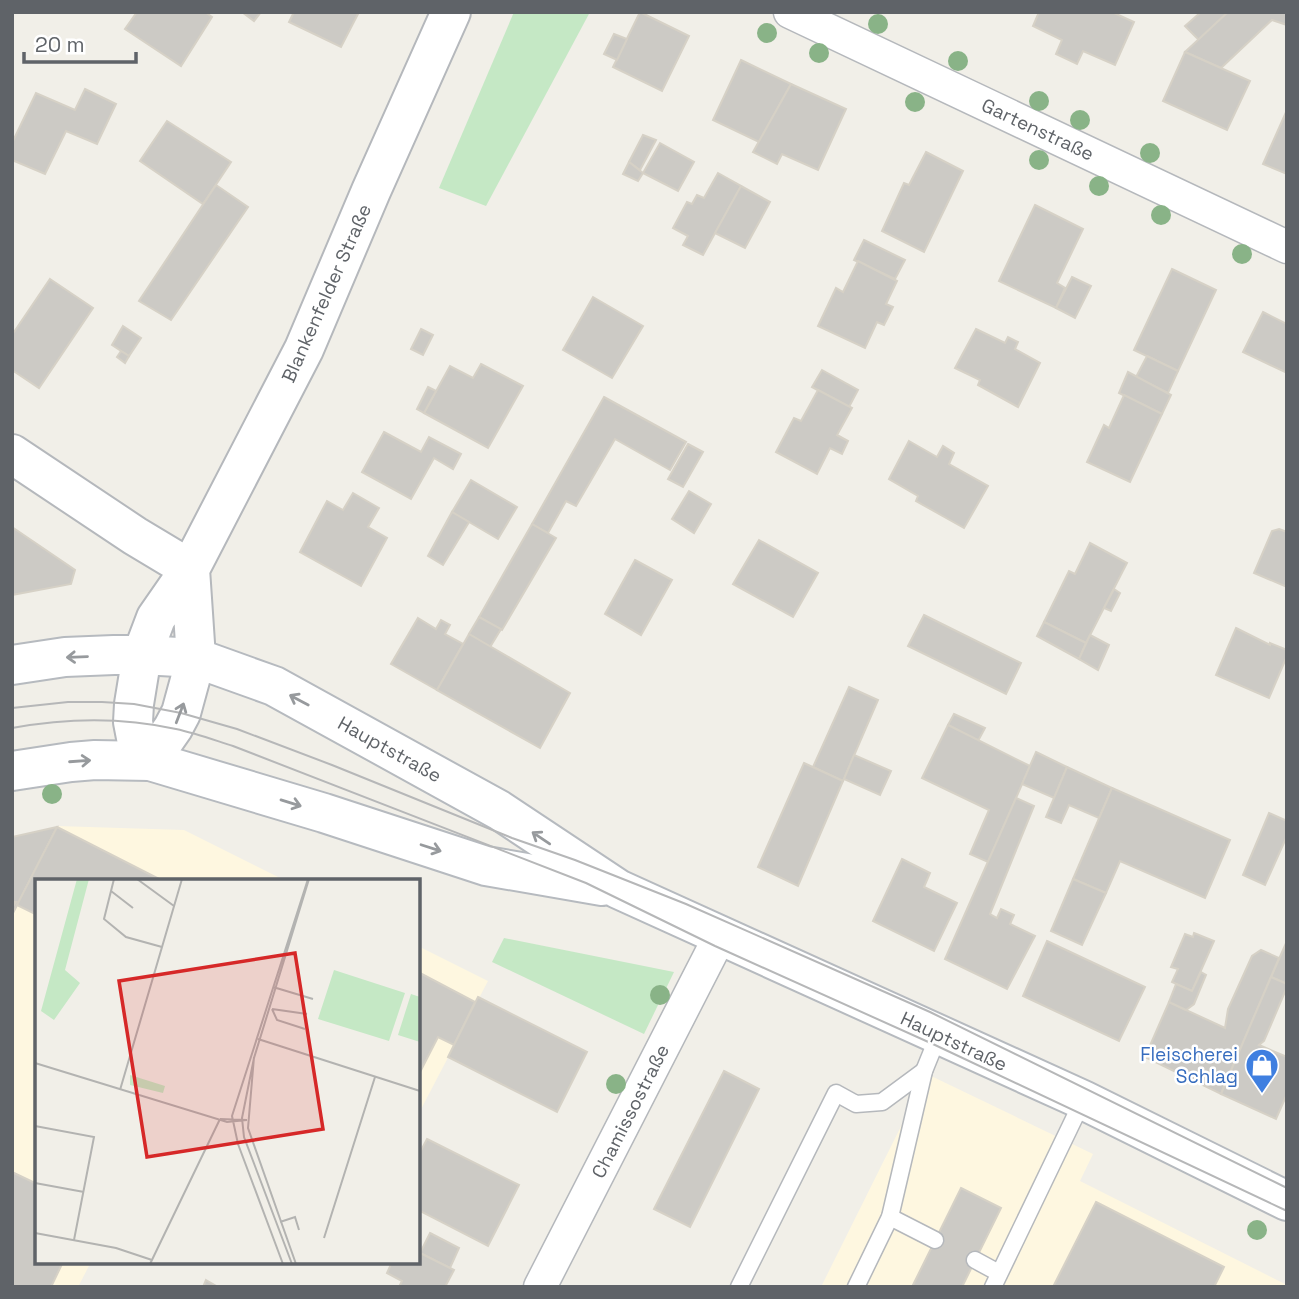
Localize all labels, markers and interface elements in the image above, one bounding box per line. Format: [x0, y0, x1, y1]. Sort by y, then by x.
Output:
scale bar [24, 21, 136, 65]
text: 20 m [35, 31, 85, 58]
street label: Gartenstraße [977, 92, 1098, 166]
street label: Blankenfelder Straße [276, 200, 377, 386]
one-way arrow [66, 650, 89, 663]
one-way arrow [289, 692, 310, 706]
one-way arrow [174, 702, 187, 724]
street label: Hauptstraße [333, 711, 446, 788]
one-way arrow [68, 754, 91, 767]
one-way arrow [280, 798, 302, 811]
one-way arrow [532, 830, 551, 845]
one-way arrow [420, 842, 442, 855]
inset map [35, 879, 420, 1264]
street label: Hauptstraße [896, 1006, 1011, 1077]
street label: Chamissostraße [586, 1040, 675, 1182]
place label: Fleischerei Schlag [1140, 1042, 1238, 1089]
shop icon: Fleischerei Schlag [1243, 1046, 1281, 1095]

